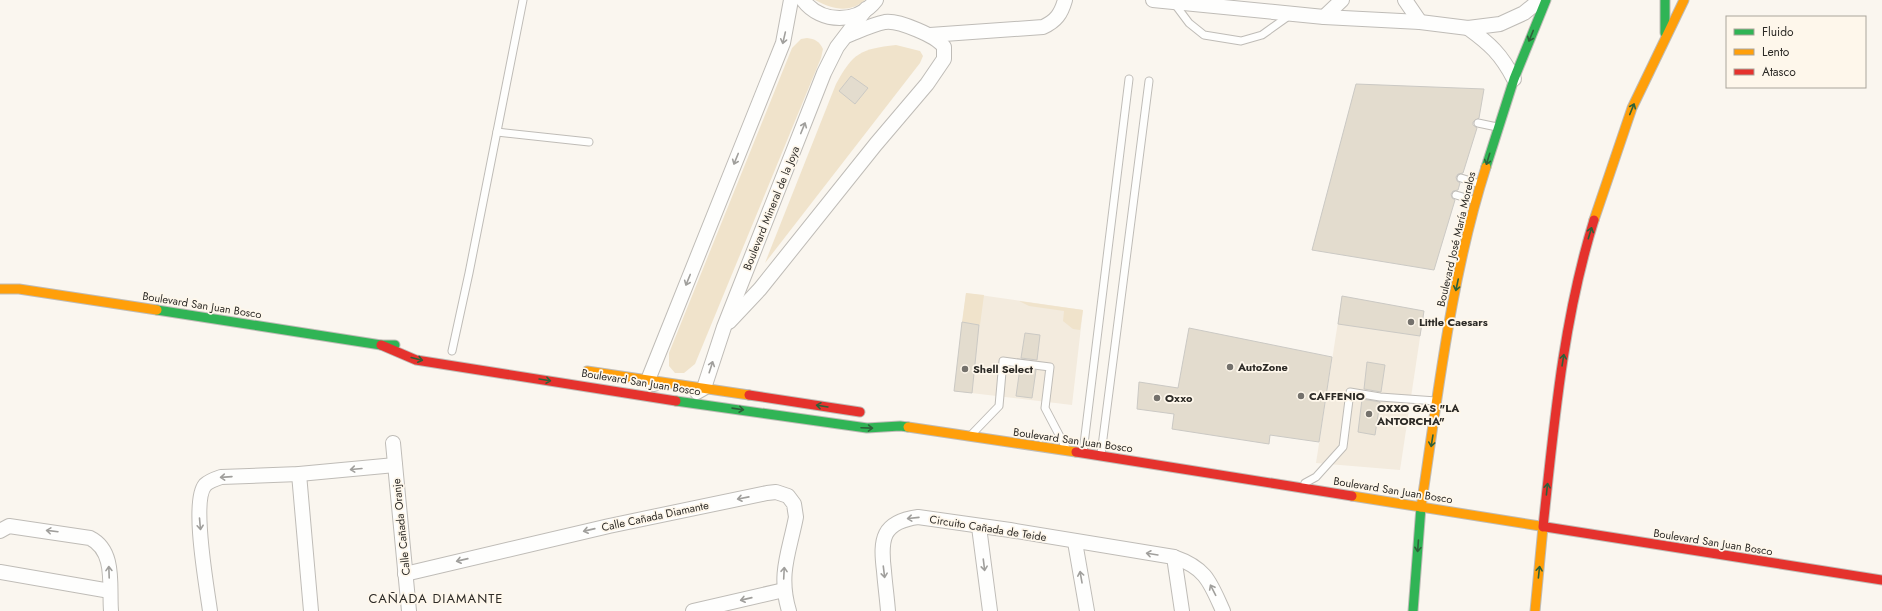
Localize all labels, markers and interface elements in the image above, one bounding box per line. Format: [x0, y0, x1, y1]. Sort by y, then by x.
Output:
legend [1726, 16, 1866, 88]
text: Fluido [1762, 23, 1794, 41]
one-way arrow [1527, 30, 1535, 42]
one-way arrow [779, 31, 787, 44]
text: Lento [1762, 43, 1790, 61]
text: Atasco [1762, 63, 1796, 81]
one-way arrow [1628, 104, 1636, 116]
one-way arrow [799, 123, 807, 135]
street label: Boulevard Mineral de la Joya [739, 144, 803, 272]
one-way arrow [1484, 152, 1491, 165]
one-way arrow [732, 153, 740, 165]
street label: Boulevard José María Morelos [1433, 169, 1479, 308]
one-way arrow [1587, 226, 1594, 239]
one-way arrow [684, 274, 692, 286]
one-way arrow [1453, 278, 1461, 291]
street label: Boulevard San Juan Bosco [141, 288, 263, 322]
place label: Little Caesars [1419, 314, 1488, 330]
marker: Little Caesars [1406, 317, 1416, 327]
one-way arrow [1559, 353, 1567, 366]
one-way arrow [410, 356, 423, 363]
place label: AutoZone [1237, 359, 1288, 375]
one-way arrow [708, 361, 715, 374]
place label: Shell Select [973, 361, 1034, 377]
marker: AutoZone [1225, 362, 1235, 372]
marker: Shell Select [960, 364, 970, 374]
street label: Boulevard San Juan Bosco [580, 365, 702, 399]
one-way arrow [538, 376, 551, 384]
place label: CAFFENIO [1309, 388, 1365, 404]
place label: Oxxo [1165, 390, 1193, 406]
marker: CAFFENIO [1296, 391, 1306, 401]
marker: Oxxo [1152, 393, 1162, 403]
place label: OXXO GAS "LA ANTORCHA" [1376, 400, 1460, 429]
one-way arrow [816, 402, 829, 410]
one-way arrow [731, 406, 744, 414]
marker: OXXO GAS "LA ANTORCHA" [1364, 409, 1374, 419]
one-way arrow [860, 424, 873, 431]
street label: Boulevard San Juan Bosco [1012, 424, 1134, 456]
one-way arrow [1428, 434, 1436, 447]
one-way arrow [350, 465, 363, 472]
street label: Boulevard San Juan Bosco [1332, 473, 1454, 507]
one-way arrow [220, 474, 233, 481]
street label: Calle Cañada Oranje [388, 477, 414, 576]
one-way arrow [1544, 483, 1551, 496]
one-way arrow [737, 494, 750, 502]
street label: Calle Cañada Diamante [600, 497, 710, 535]
street label: Circuito Cañada de Teide [928, 511, 1048, 545]
one-way arrow [907, 514, 920, 522]
one-way arrow [196, 517, 203, 530]
street label: Boulevard San Juan Bosco [1652, 525, 1774, 559]
one-way arrow [583, 527, 596, 535]
one-way arrow [46, 528, 59, 535]
one-way arrow [1414, 539, 1421, 552]
one-way arrow [1146, 550, 1159, 558]
one-way arrow [456, 557, 469, 565]
one-way arrow [980, 558, 988, 571]
one-way arrow [880, 565, 888, 578]
one-way arrow [105, 566, 113, 579]
one-way arrow [1535, 566, 1543, 579]
one-way arrow [780, 567, 788, 580]
one-way arrow [1077, 570, 1085, 583]
one-way arrow [1209, 585, 1217, 597]
district label: CAÑADA DIAMANTE [369, 589, 503, 608]
one-way arrow [739, 595, 752, 603]

